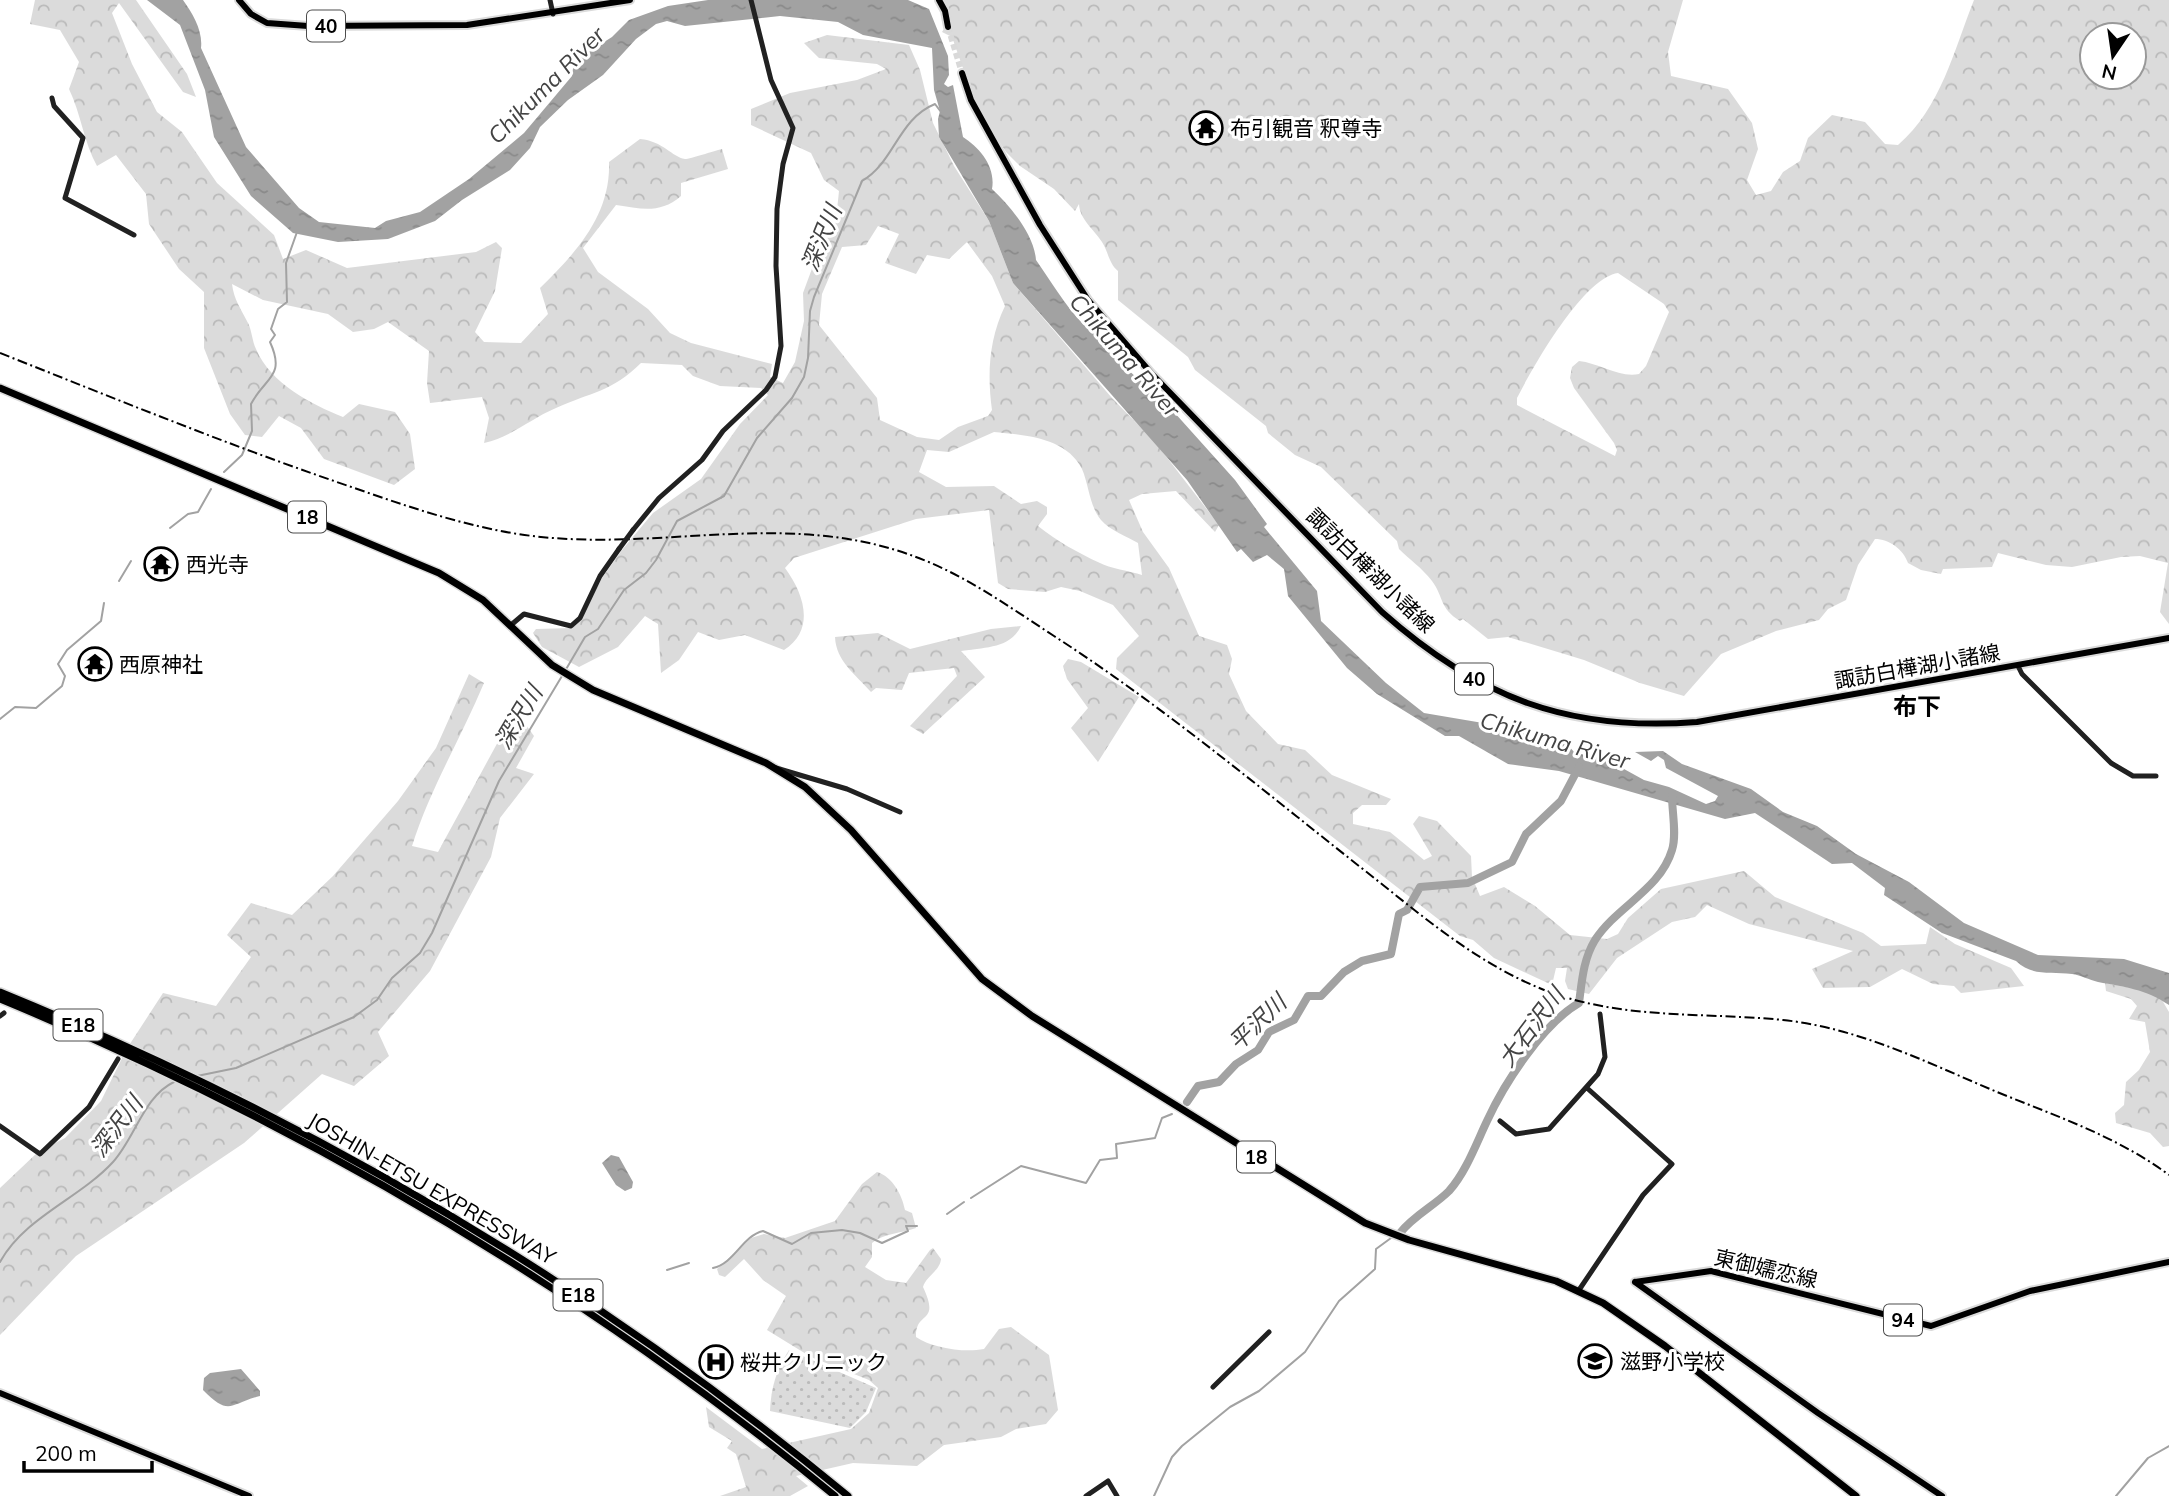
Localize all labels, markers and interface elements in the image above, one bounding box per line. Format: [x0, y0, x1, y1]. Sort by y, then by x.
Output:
road number: 40 [307, 10, 345, 42]
water label: Chikuma River [481, 19, 612, 150]
north arrow [2078, 21, 2148, 91]
text: N [2099, 59, 2119, 86]
temple icon: 布引観音 釈尊寺 [1187, 109, 1225, 147]
place label: 布引観音 釈尊寺 [1230, 115, 1382, 141]
water label: 深沢川 [795, 198, 848, 275]
water label: Chikuma River [1064, 287, 1188, 424]
road number: 18 [288, 502, 326, 532]
street label: 諏訪白樺湖小諸線 [1302, 502, 1440, 638]
temple icon: 西光寺 [142, 545, 180, 583]
place label: 西光寺 [186, 551, 249, 577]
street label: 諏訪白樺湖小諸線 [1832, 639, 2002, 693]
temple icon: 西原神社 [76, 645, 114, 683]
place label: 西原神社 [119, 651, 203, 677]
road number: 40 [1455, 664, 1493, 694]
water label: 深沢川 [488, 677, 550, 754]
district label: 布下 [1893, 691, 1941, 721]
water label: Chikuma River [1477, 705, 1635, 776]
water label: 大石沢川 [1492, 979, 1572, 1072]
water label: 平沢川 [1222, 986, 1294, 1056]
road number: E18 [54, 1009, 102, 1040]
water label: 深沢川 [84, 1087, 150, 1162]
street label: JOSHIN-ETSU EXPRESSWAY [304, 1106, 561, 1270]
road number: 18 [1237, 1142, 1275, 1172]
street label: 東御嬬恋線 [1712, 1244, 1820, 1292]
road number: E18 [554, 1280, 602, 1310]
road number: 94 [1884, 1304, 1922, 1336]
school or university icon: 滋野小学校 [1576, 1342, 1614, 1380]
hospital icon: 桜井クリニック [697, 1343, 735, 1381]
place label: 滋野小学校 [1620, 1348, 1725, 1374]
place label: 桜井クリニック [740, 1349, 887, 1375]
scale bar [24, 1430, 152, 1474]
text: 200 m [35, 1440, 97, 1466]

